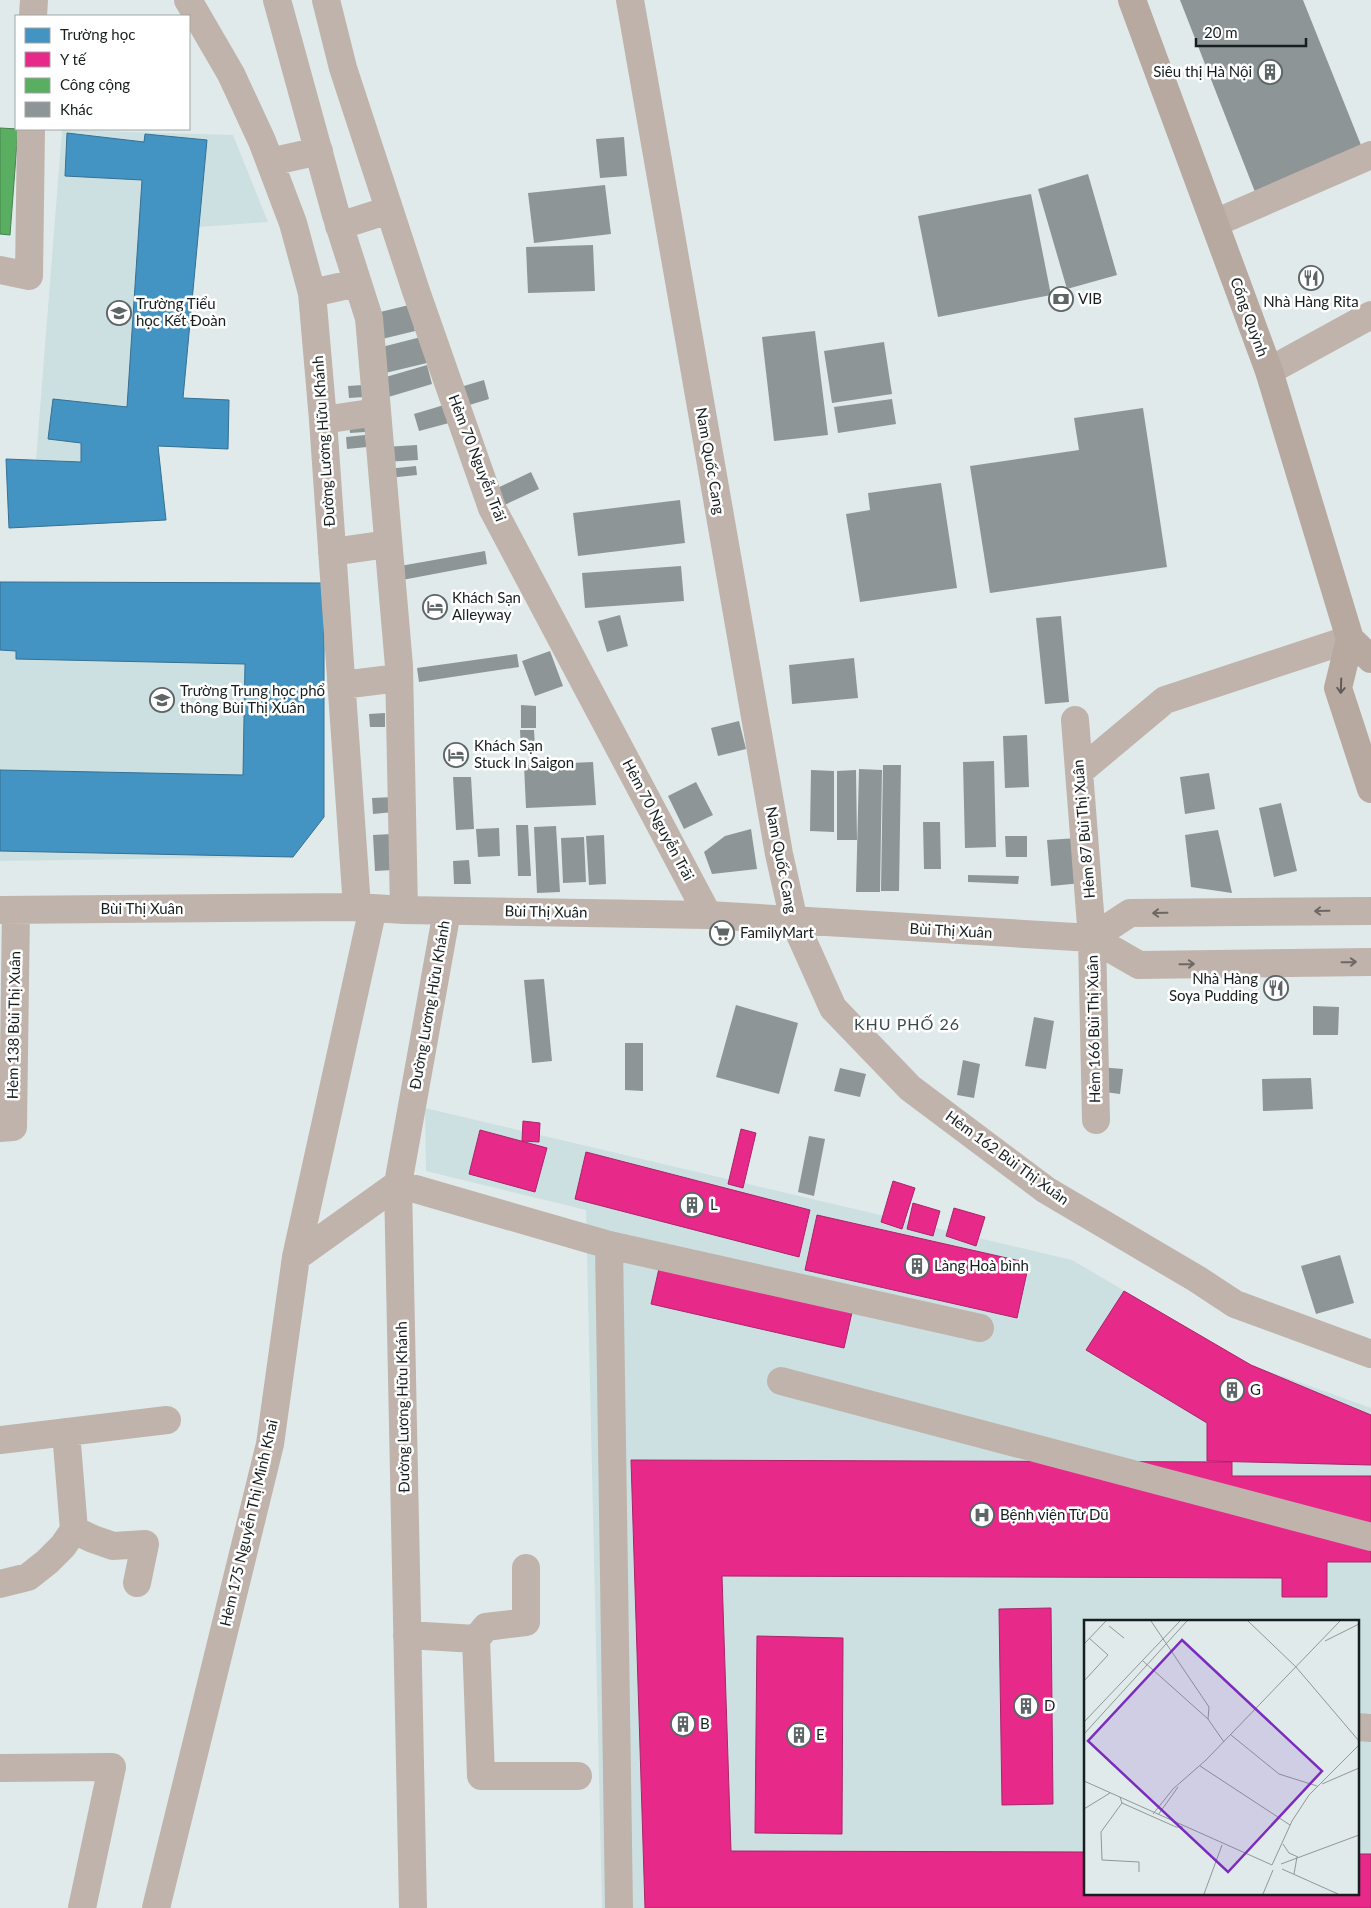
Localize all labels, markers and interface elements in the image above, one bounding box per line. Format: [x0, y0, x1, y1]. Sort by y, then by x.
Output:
legend [15, 15, 190, 130]
scale bar [1196, 15, 1306, 47]
text: 20 m [1204, 23, 1238, 41]
text: Trường học [60, 25, 135, 43]
text: Y tế [60, 50, 87, 68]
building icon: Siêu thị Hà Nội [1257, 59, 1283, 85]
place label: Siêu thị Hà Nội [1153, 62, 1252, 80]
text: Công cộng [60, 75, 130, 93]
text: Khác [60, 100, 93, 118]
restaurant icon: Nhà Hàng Rita [1298, 265, 1324, 291]
street label: Cống Quỳnh [1227, 275, 1273, 359]
bank icon: VIB [1048, 286, 1074, 312]
place label: VIB [1078, 289, 1102, 307]
place label: Nhà Hàng Rita [1263, 292, 1359, 310]
place label: Trường Tiểu học Kết Đoàn [136, 294, 226, 329]
school or university icon: Trường Tiểu học Kết Đoàn [106, 300, 132, 326]
street label: Đường Lương Hữu Khánh [308, 355, 338, 527]
street label: Hẻm 70 Nguyễn Trãi [445, 392, 510, 524]
street label: Nam Quốc Cang [693, 406, 729, 516]
place label: Khách Sạn Alleyway [452, 588, 521, 623]
hotel icon: Khách Sạn Alleyway [422, 594, 448, 620]
one-way arrow [1336, 678, 1345, 694]
place label: Trường Trung học phổ thông Bùi Thị Xuân [180, 681, 325, 716]
school or university icon: Trường Trung học phổ thông Bùi Thị Xuân [149, 687, 175, 713]
place label: Khách Sạn Stuck In Saigon [474, 736, 574, 771]
hotel icon: Khách Sạn Stuck In Saigon [443, 742, 469, 768]
street label: Hẻm 70 Nguyễn Trãi [619, 756, 698, 883]
street label: Hẻm 87 Bùi Thị Xuân [1068, 759, 1098, 899]
street label: Nam Quốc Cang [763, 805, 801, 915]
street label: Bùi Thị Xuân [101, 899, 183, 917]
street label: Bùi Thị Xuân [504, 901, 588, 921]
one-way arrow [1315, 906, 1331, 916]
one-way arrow [1152, 908, 1168, 918]
street label: Đường Lương Hữu Khánh [405, 919, 453, 1091]
street label: Bùi Thị Xuân [909, 919, 993, 941]
supermarket icon: FamilyMart [709, 920, 735, 946]
place label: FamilyMart [740, 923, 815, 941]
street label: Hẻm 138 Bùi Thị Xuân [3, 951, 23, 1099]
street label: Hẻm 166 Bùi Thị Xuân [1083, 955, 1103, 1103]
one-way arrow [1340, 957, 1357, 967]
one-way arrow [1178, 959, 1194, 969]
place label: Nhà Hàng Soya Pudding [1169, 969, 1258, 1004]
restaurant icon: Nhà Hàng Soya Pudding [1263, 975, 1289, 1001]
district label: KHU PHỐ 26 [854, 1014, 960, 1033]
street label: Hẻm 162 Bùi Thị Xuân [942, 1106, 1073, 1208]
building icon: L [679, 1192, 705, 1218]
place label: L [710, 1195, 718, 1213]
building icon: Làng Hoà bình [904, 1253, 930, 1279]
place label: Làng Hoà bình [934, 1256, 1029, 1274]
street label: Đường Lương Hữu Khánh [392, 1321, 412, 1493]
building icon: G [1219, 1377, 1245, 1403]
place label: G [1250, 1380, 1261, 1398]
street label: Hẻm 175 Nguyễn Thị Minh Khai [215, 1418, 281, 1628]
hospital icon: Bệnh viện Từ Dũ [969, 1502, 995, 1528]
place label: Bệnh viện Từ Dũ [1000, 1505, 1109, 1523]
inset map [1084, 1620, 1358, 1896]
building icon: D [1013, 1693, 1039, 1719]
place label: D [1044, 1696, 1055, 1714]
building icon: B [670, 1711, 696, 1737]
place label: B [700, 1714, 710, 1732]
building icon: E [786, 1722, 812, 1748]
place label: E [816, 1725, 825, 1743]

